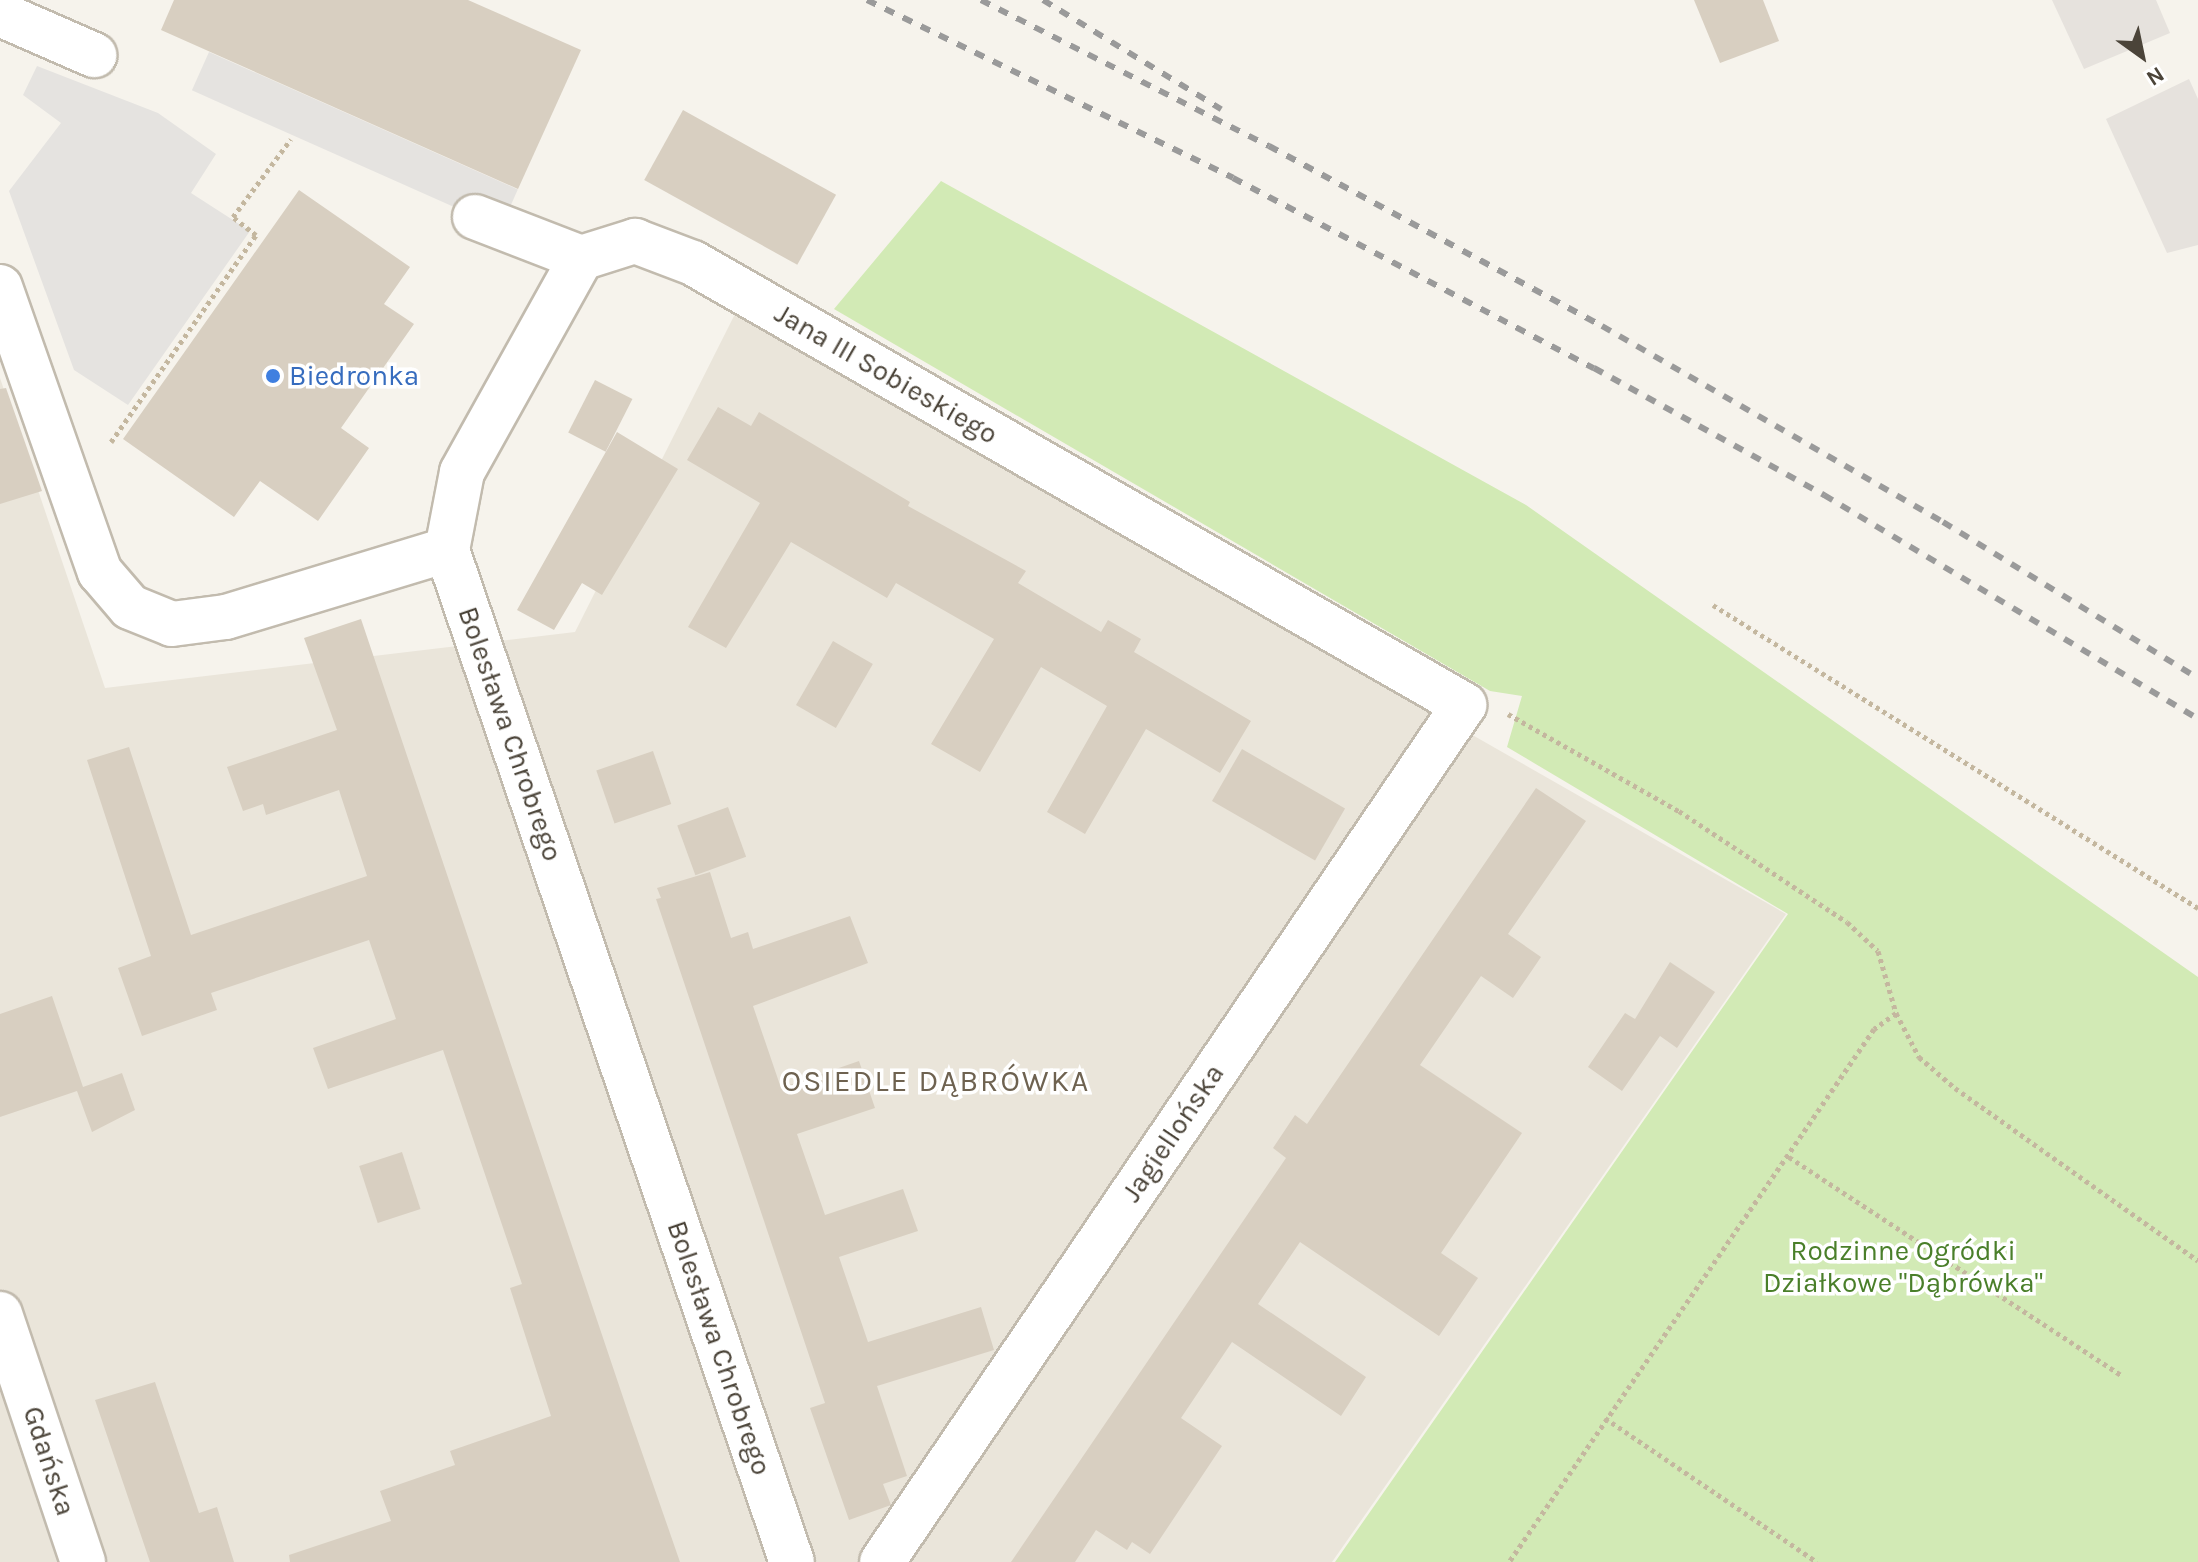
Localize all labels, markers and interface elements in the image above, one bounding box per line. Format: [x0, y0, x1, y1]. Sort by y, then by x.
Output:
north arrow [2102, 16, 2182, 96]
text: N [2141, 61, 2169, 91]
street label: Jana III Sobieskiego [769, 297, 1003, 451]
place label: Biedronka [289, 359, 419, 393]
marker: Biedronka [264, 367, 282, 385]
street label: Bolesława Chrobrego [451, 602, 569, 866]
street label: Jagiellońska [1115, 1058, 1231, 1208]
district label: OSIEDLE DĄBRÓWKA [782, 1063, 1090, 1099]
street label: Bolesława Chrobrego [660, 1216, 778, 1480]
park label: Rodzinne Ogródki Działkowe "Dąbrówka" [1763, 1234, 2043, 1300]
street label: Gdańska [16, 1402, 82, 1520]

